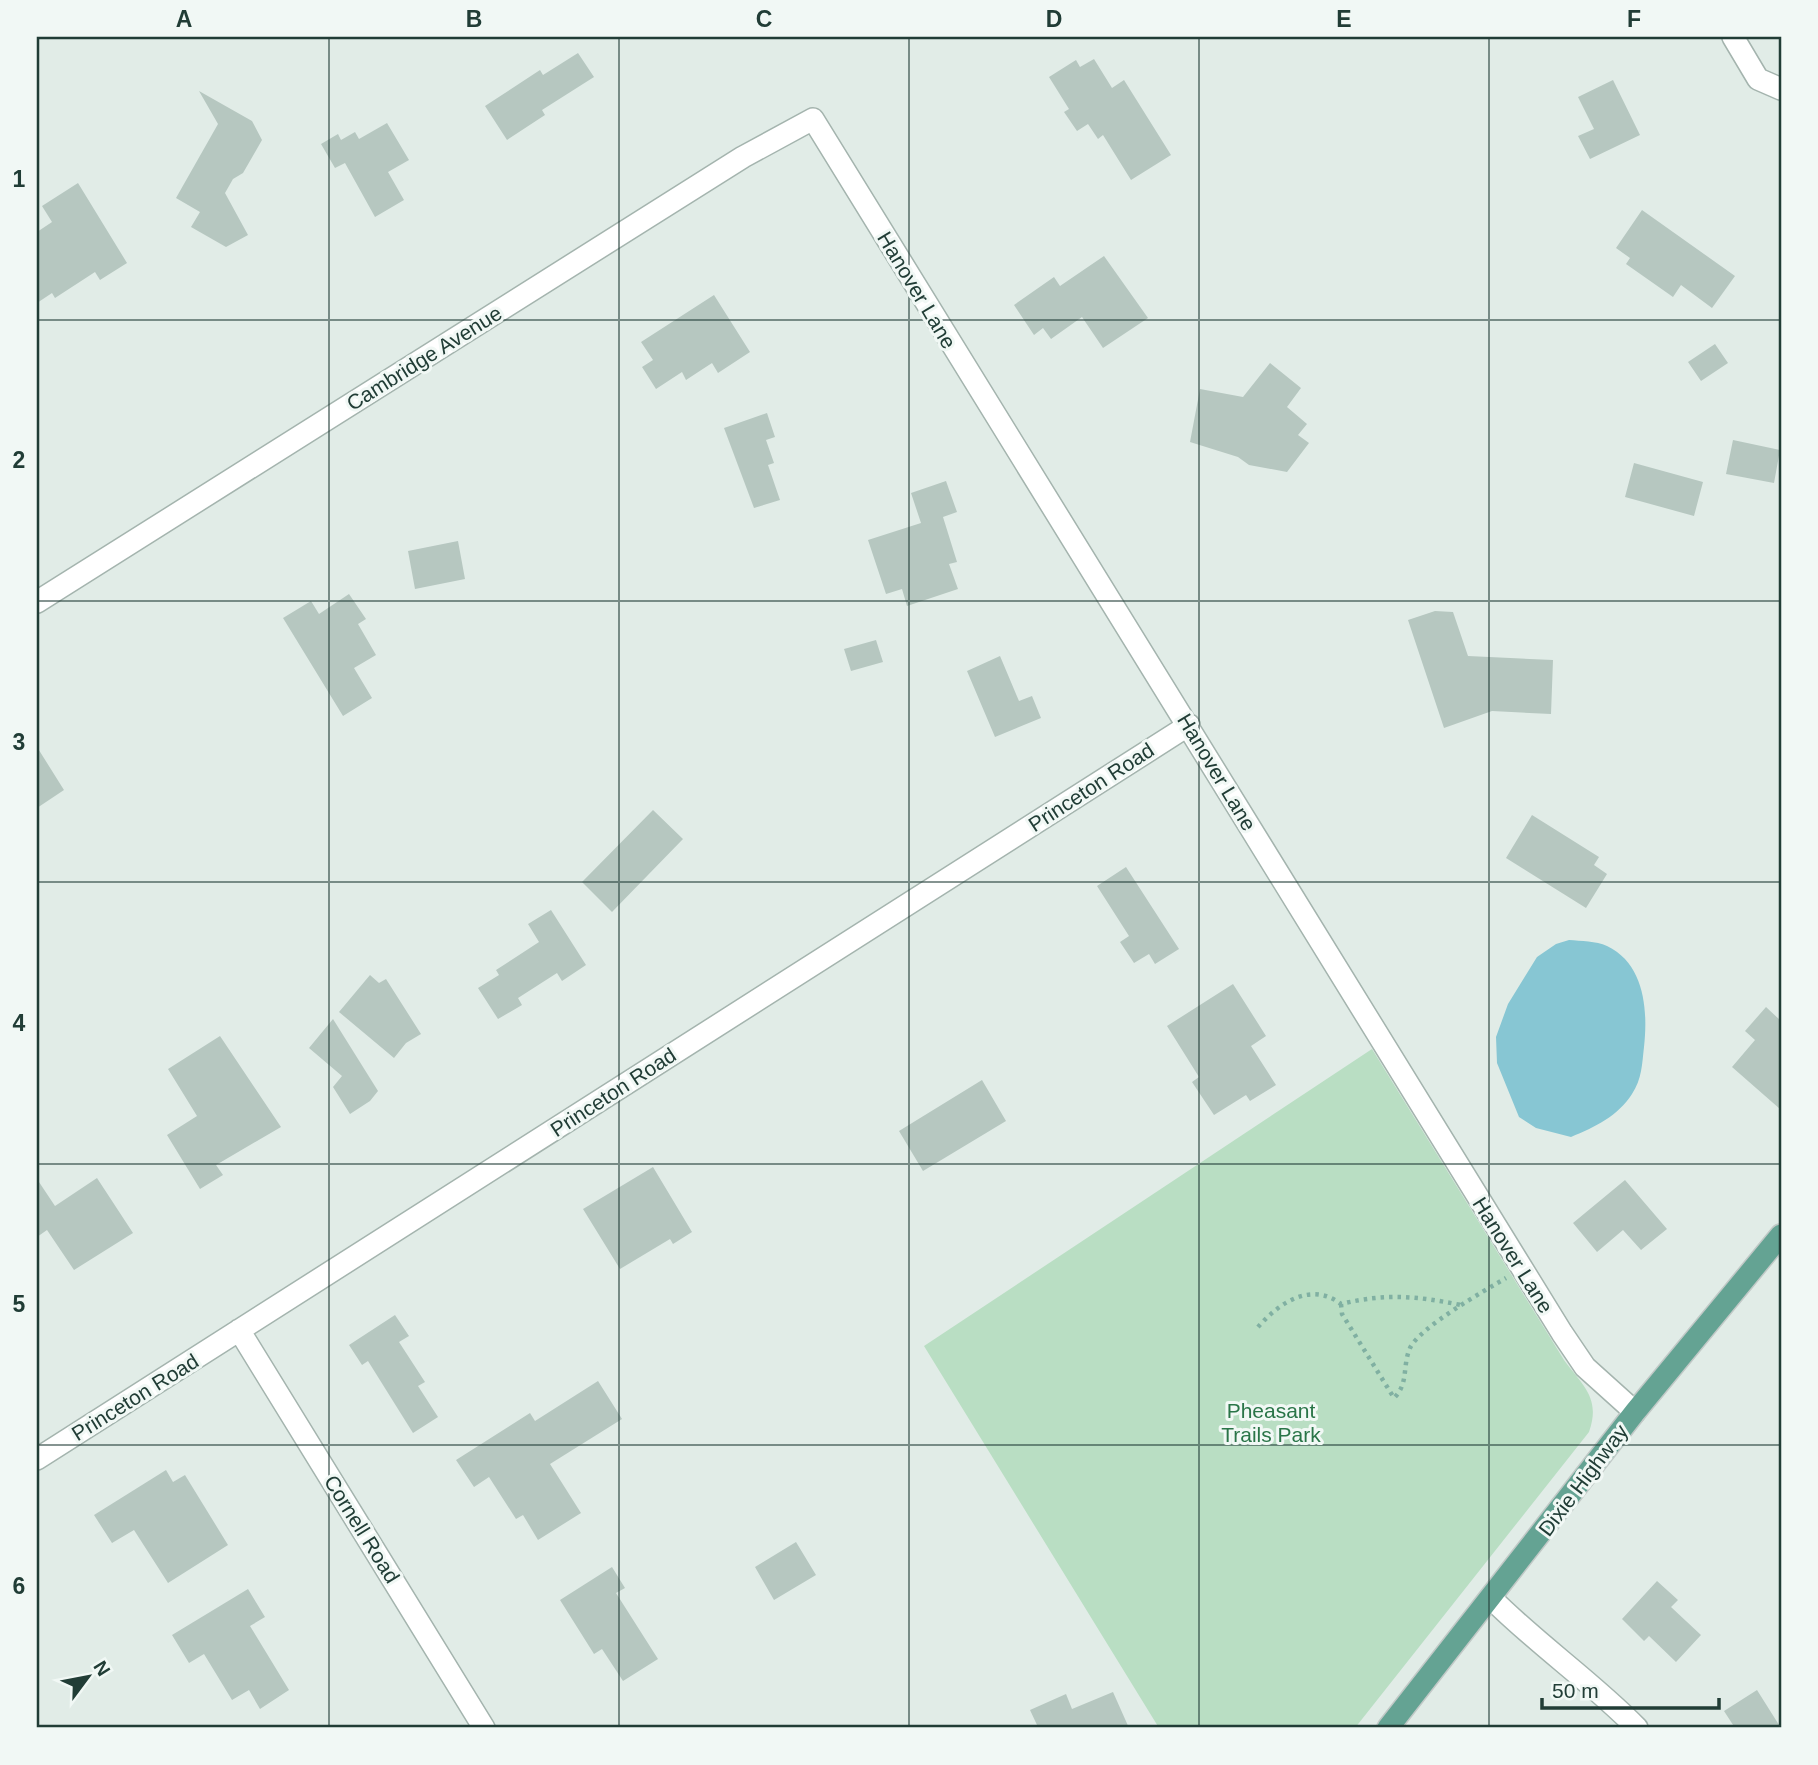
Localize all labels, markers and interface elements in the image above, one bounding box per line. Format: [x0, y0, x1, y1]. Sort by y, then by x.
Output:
text: A [176, 6, 192, 32]
text: B [466, 6, 482, 32]
text: C [756, 6, 772, 32]
text: D [1046, 6, 1062, 32]
text: E [1336, 6, 1352, 32]
text: F [1627, 6, 1641, 32]
text: 1 [13, 166, 26, 192]
street label: Hanover Lane [873, 228, 961, 352]
street label: Cambridge Avenue [342, 301, 506, 415]
text: 2 [13, 447, 25, 473]
street label: Hanover Lane [1173, 710, 1261, 834]
text: 3 [13, 729, 25, 755]
street label: Princeton Road [1024, 738, 1158, 836]
text: 4 [13, 1010, 26, 1036]
street label: Princeton Road [546, 1043, 680, 1141]
street label: Hanover Lane [1468, 1193, 1558, 1317]
text: 5 [13, 1291, 26, 1317]
street label: Princeton Road [68, 1349, 202, 1445]
park label: Pheasant Trails Park [1221, 1399, 1321, 1446]
street label: Dixie Highway [1534, 1420, 1633, 1540]
street label: Cornell Road [320, 1471, 404, 1587]
text: 6 [13, 1573, 25, 1599]
north arrow [52, 1642, 122, 1712]
text: N [89, 1657, 115, 1680]
scale bar [1542, 1667, 1718, 1711]
text: 50 m [1552, 1679, 1599, 1702]

